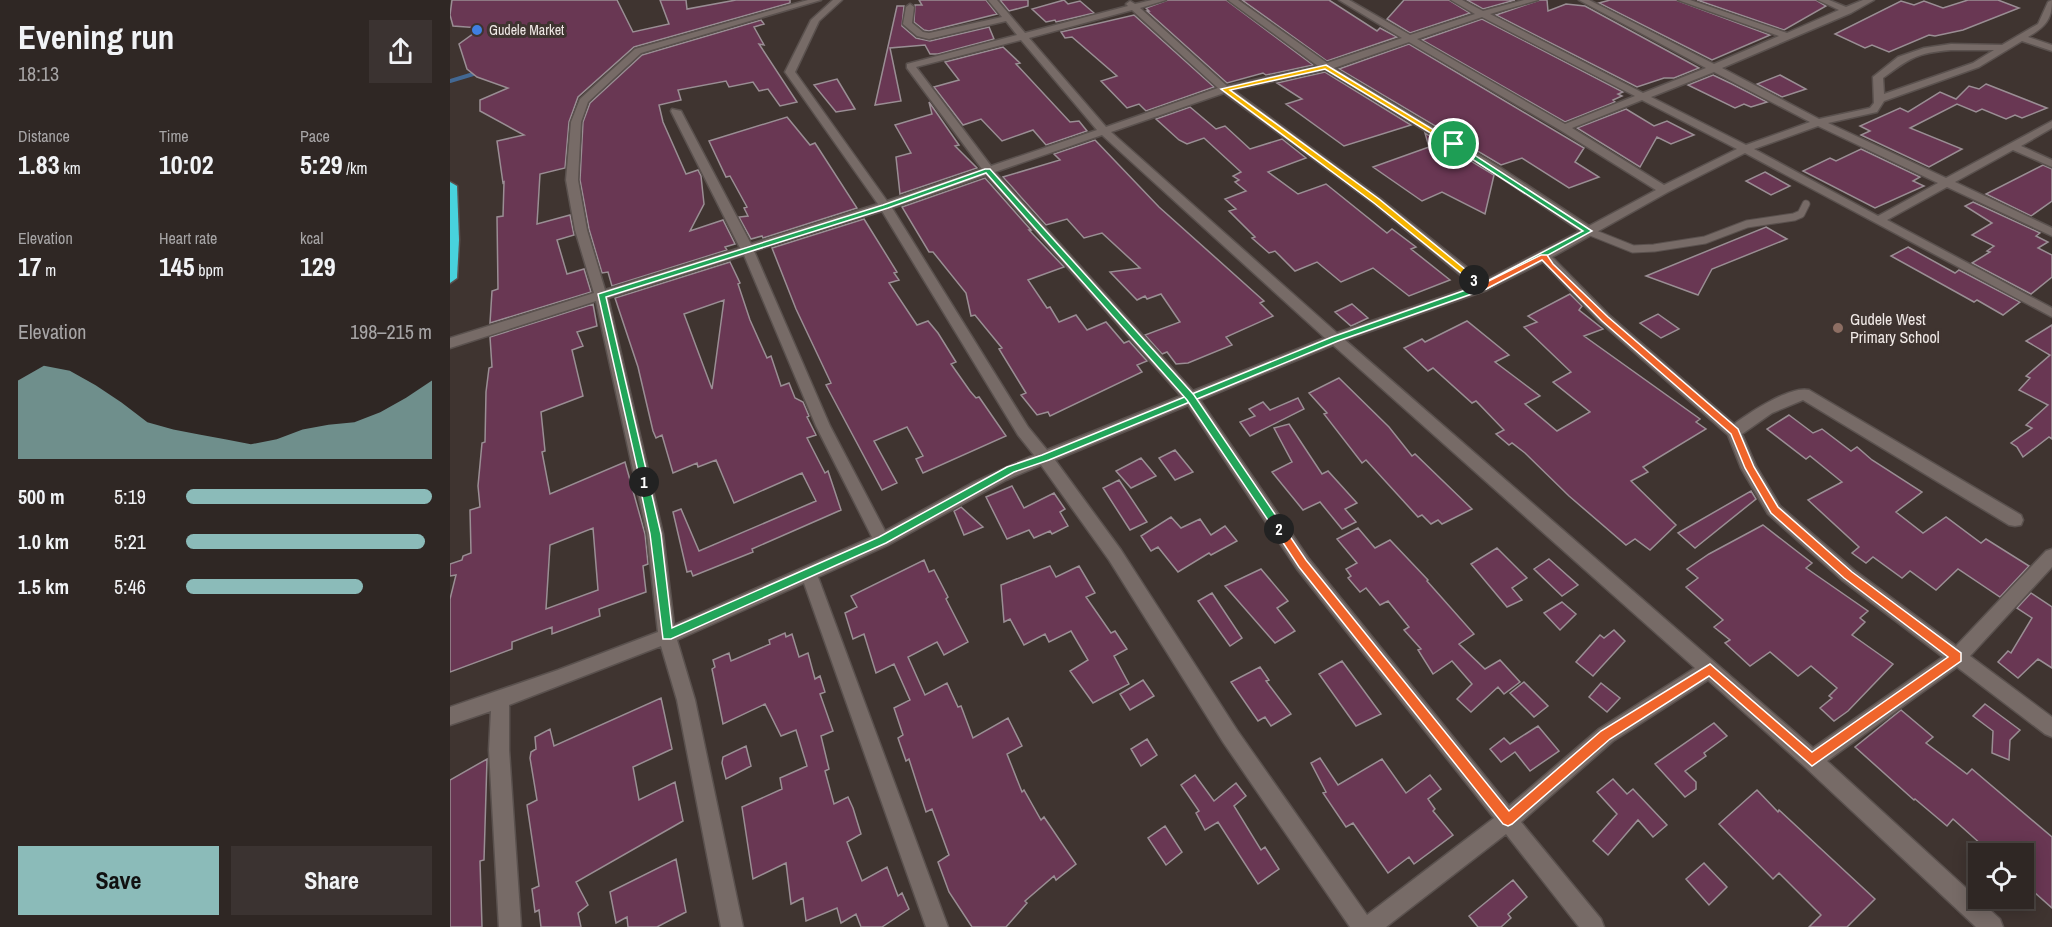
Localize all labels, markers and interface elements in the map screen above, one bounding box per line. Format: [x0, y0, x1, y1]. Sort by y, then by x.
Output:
text: Evening run [18, 15, 174, 59]
button: share [369, 20, 432, 83]
place label: Gudele Market [489, 21, 564, 39]
marker: Gudele Market [470, 23, 484, 37]
text: 18:13 [18, 60, 59, 87]
pin [1428, 118, 1479, 169]
text: Distance [18, 125, 70, 147]
text: Time [159, 125, 189, 147]
text: Pace [300, 125, 330, 147]
icon: arrive [1437, 127, 1470, 160]
text: 1.83 [18, 147, 60, 182]
text: 10:02 [159, 147, 214, 182]
text: 5:29 [300, 147, 343, 182]
text: km [60, 157, 81, 179]
text: /km [343, 157, 367, 179]
text: Elevation [18, 227, 73, 249]
text: Heart rate [159, 227, 217, 249]
text: kcal [300, 227, 323, 249]
text: 17 [18, 249, 42, 284]
text: 145 [159, 249, 195, 284]
text: 129 [300, 249, 336, 284]
text: m [42, 259, 56, 281]
text: bpm [195, 259, 224, 281]
pin: 3 [1459, 265, 1489, 295]
text: 3 [1470, 269, 1478, 291]
place label: Gudele West Primary School [1850, 308, 1940, 348]
text: Elevation [18, 318, 86, 345]
text: 198–215 m [350, 318, 432, 345]
marker: Gudele West Primary School [1831, 321, 1845, 335]
pin: 1 [629, 467, 659, 497]
text: 1 [640, 471, 648, 493]
text: 500 m [18, 483, 65, 510]
text: 5:19 [114, 483, 146, 510]
pin: 2 [1264, 514, 1294, 544]
text: 2 [1275, 518, 1283, 540]
text: 1.0 km [18, 528, 69, 555]
text: 5:21 [114, 528, 146, 555]
text: 1.5 km [18, 573, 69, 600]
text: 5:46 [114, 573, 146, 600]
map controls [1968, 843, 2034, 909]
button: locate [1968, 843, 2034, 909]
button: Save [18, 846, 219, 915]
button: Share [231, 846, 432, 915]

